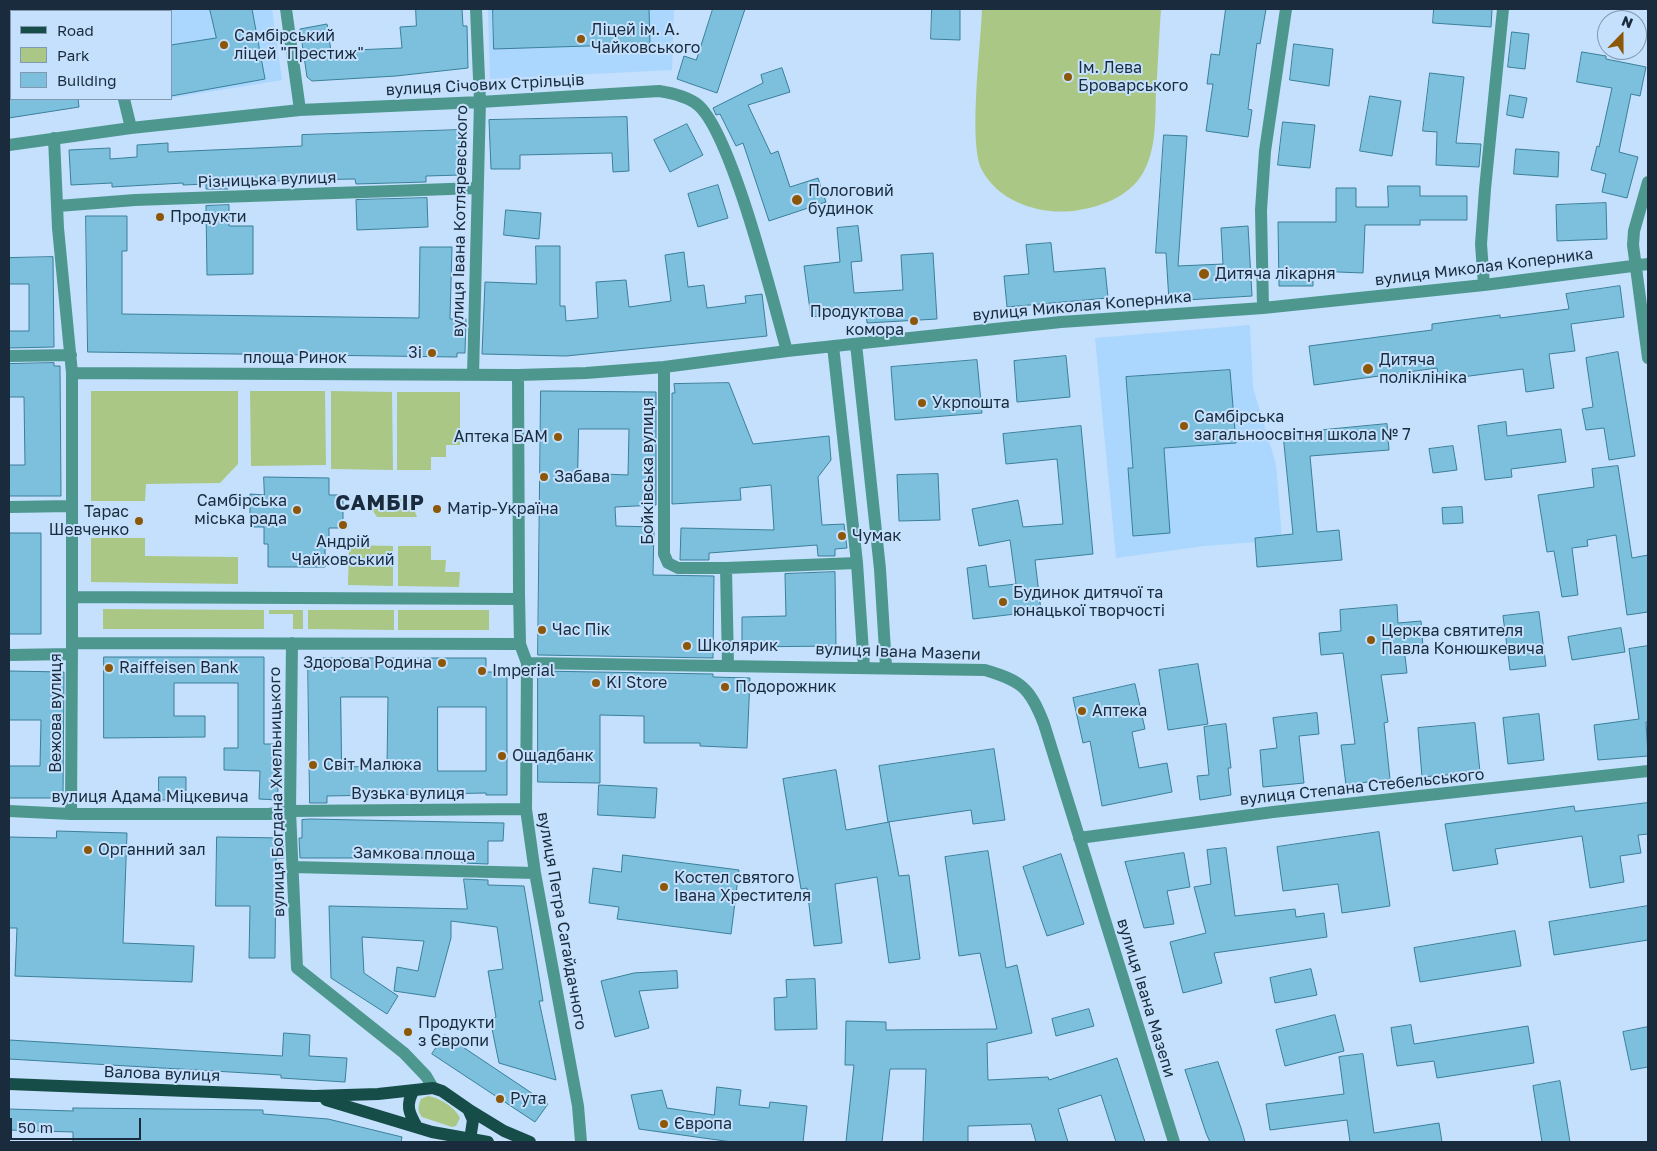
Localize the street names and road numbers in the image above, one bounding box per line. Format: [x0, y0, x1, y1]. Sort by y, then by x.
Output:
street label: вулиця Січових Стрільців [385, 70, 585, 100]
street label: вулиця Івана Котляревського [448, 105, 472, 337]
street label: Різницька вулиця [197, 168, 337, 192]
street label: вулиця Миколая Коперника [1374, 244, 1594, 290]
street label: вулиця Миколая Коперника [972, 287, 1192, 325]
street label: площа Ринок [243, 348, 347, 368]
street label: Бойківська вулиця [638, 397, 658, 545]
street label: вулиця Івана Мазепи [815, 640, 981, 664]
street label: Вежова вулиця [46, 653, 66, 773]
street label: вулиця Богдана Хмельницького [265, 667, 289, 917]
street label: вулиця Степана Стебельського [1239, 765, 1485, 809]
street label: Вузька вулиця [351, 784, 465, 804]
street label: вулиця Адама Міцкевича [51, 787, 249, 807]
street label: вулиця Петра Сагайдачного [533, 810, 591, 1032]
street label: Замкова площа [353, 843, 475, 865]
street label: вулиця Івана Мазепи [1113, 916, 1179, 1080]
street label: Валова вулиця [103, 1062, 221, 1086]

